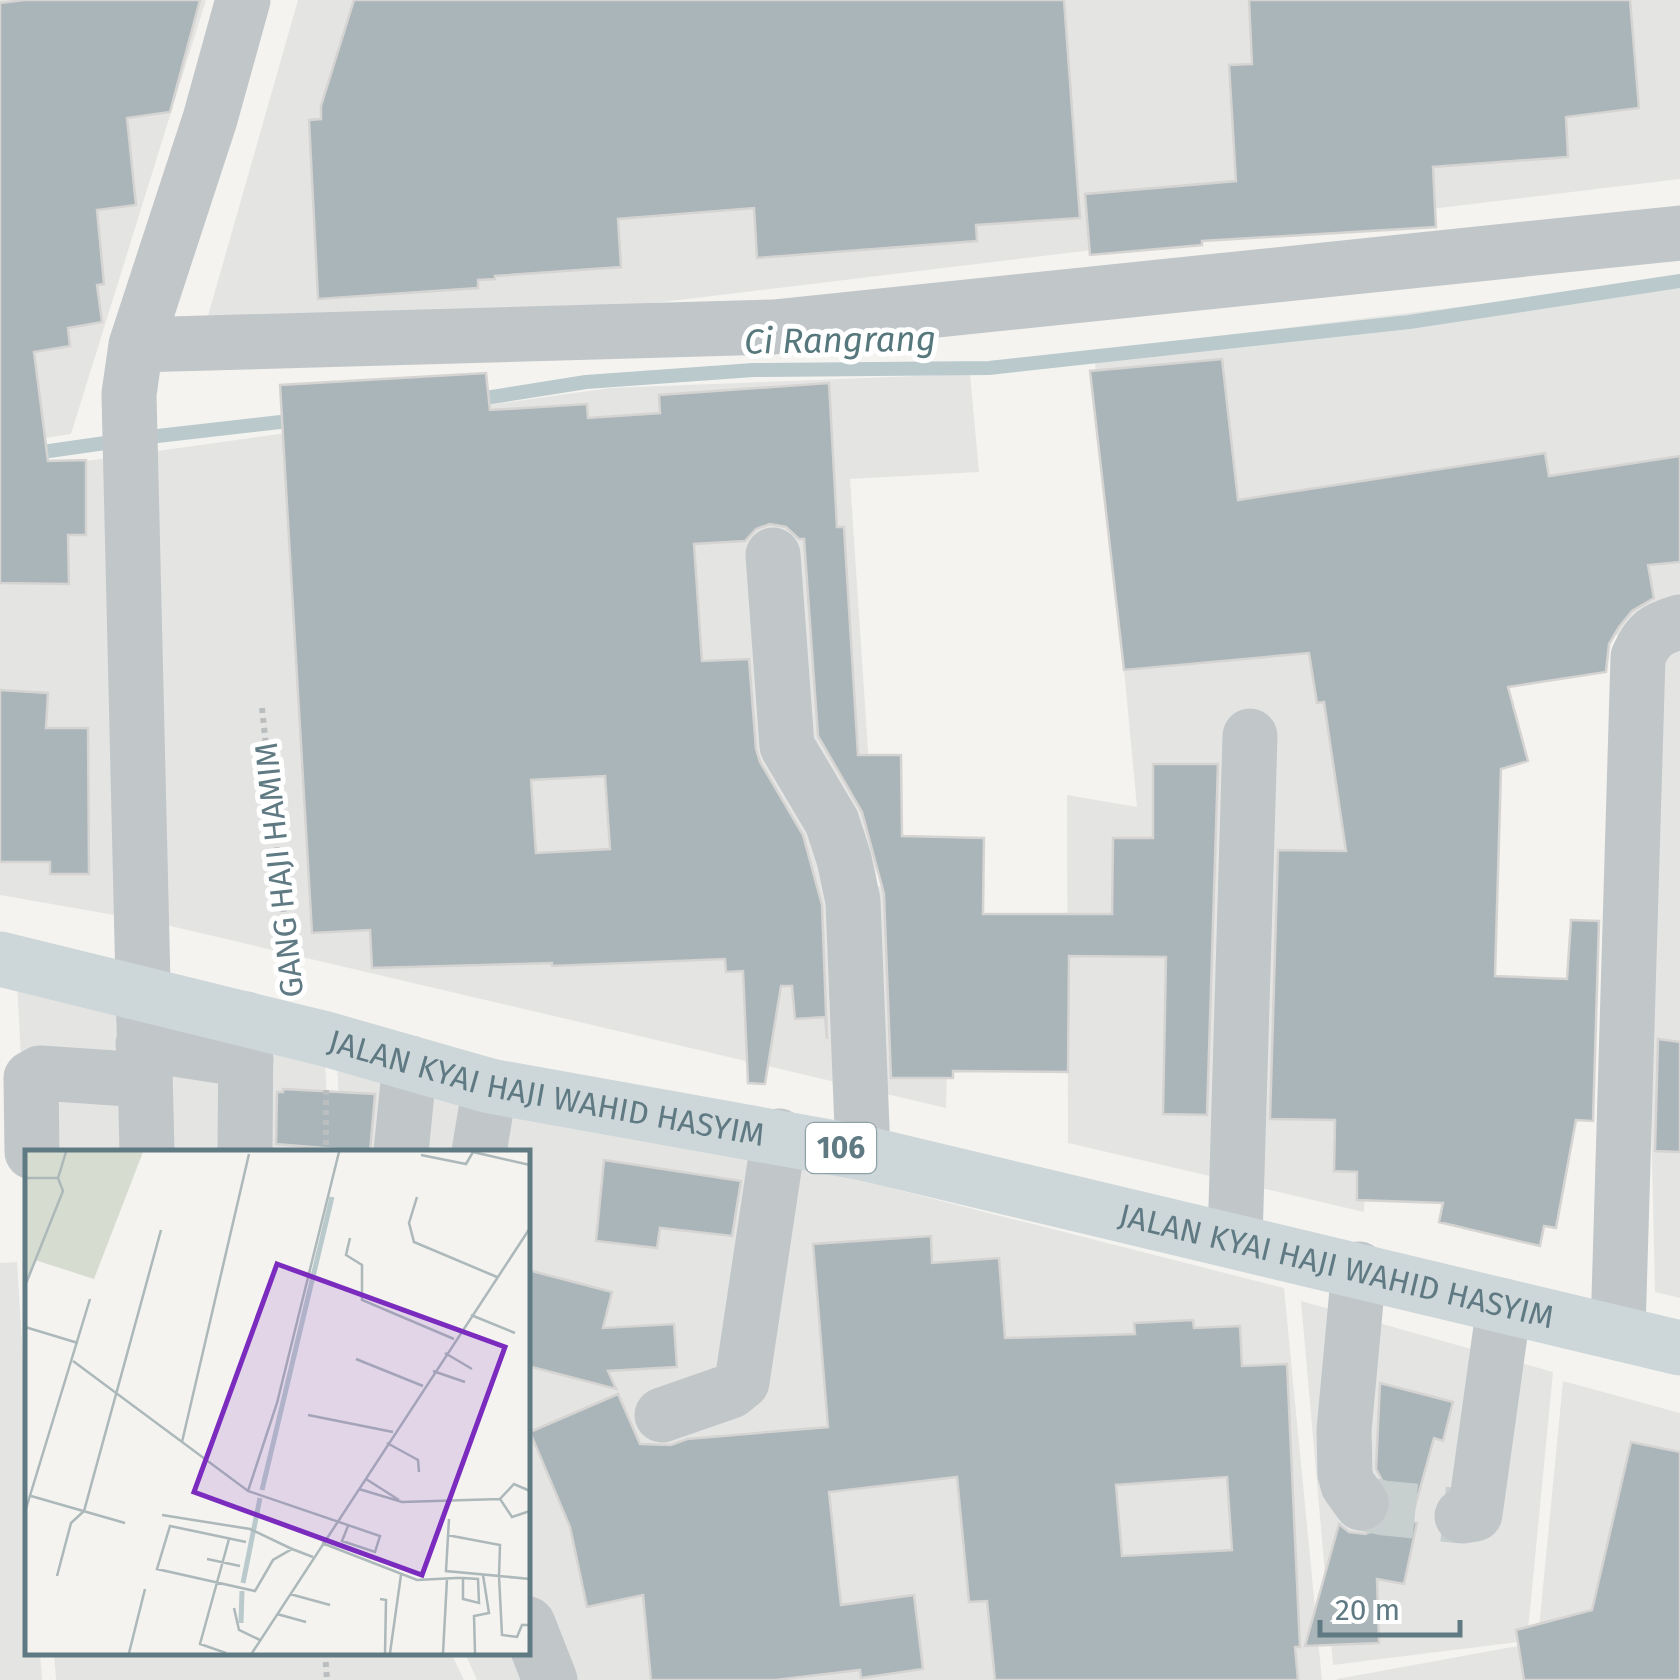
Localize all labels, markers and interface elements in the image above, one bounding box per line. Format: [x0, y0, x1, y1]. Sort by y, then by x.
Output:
water label: Ci Rangrang [744, 317, 936, 363]
street label: GANG HAJI HAMIM [247, 741, 311, 999]
street label: JALAN KYAI HAJI WAHID HASYIM [324, 1022, 768, 1154]
road number: 106 [806, 1123, 876, 1173]
inset map [25, 1150, 530, 1655]
street label: JALAN KYAI HAJI WAHID HASYIM [1115, 1196, 1558, 1336]
scale bar [1320, 1575, 1460, 1637]
text: 20 m [1335, 1592, 1400, 1628]

